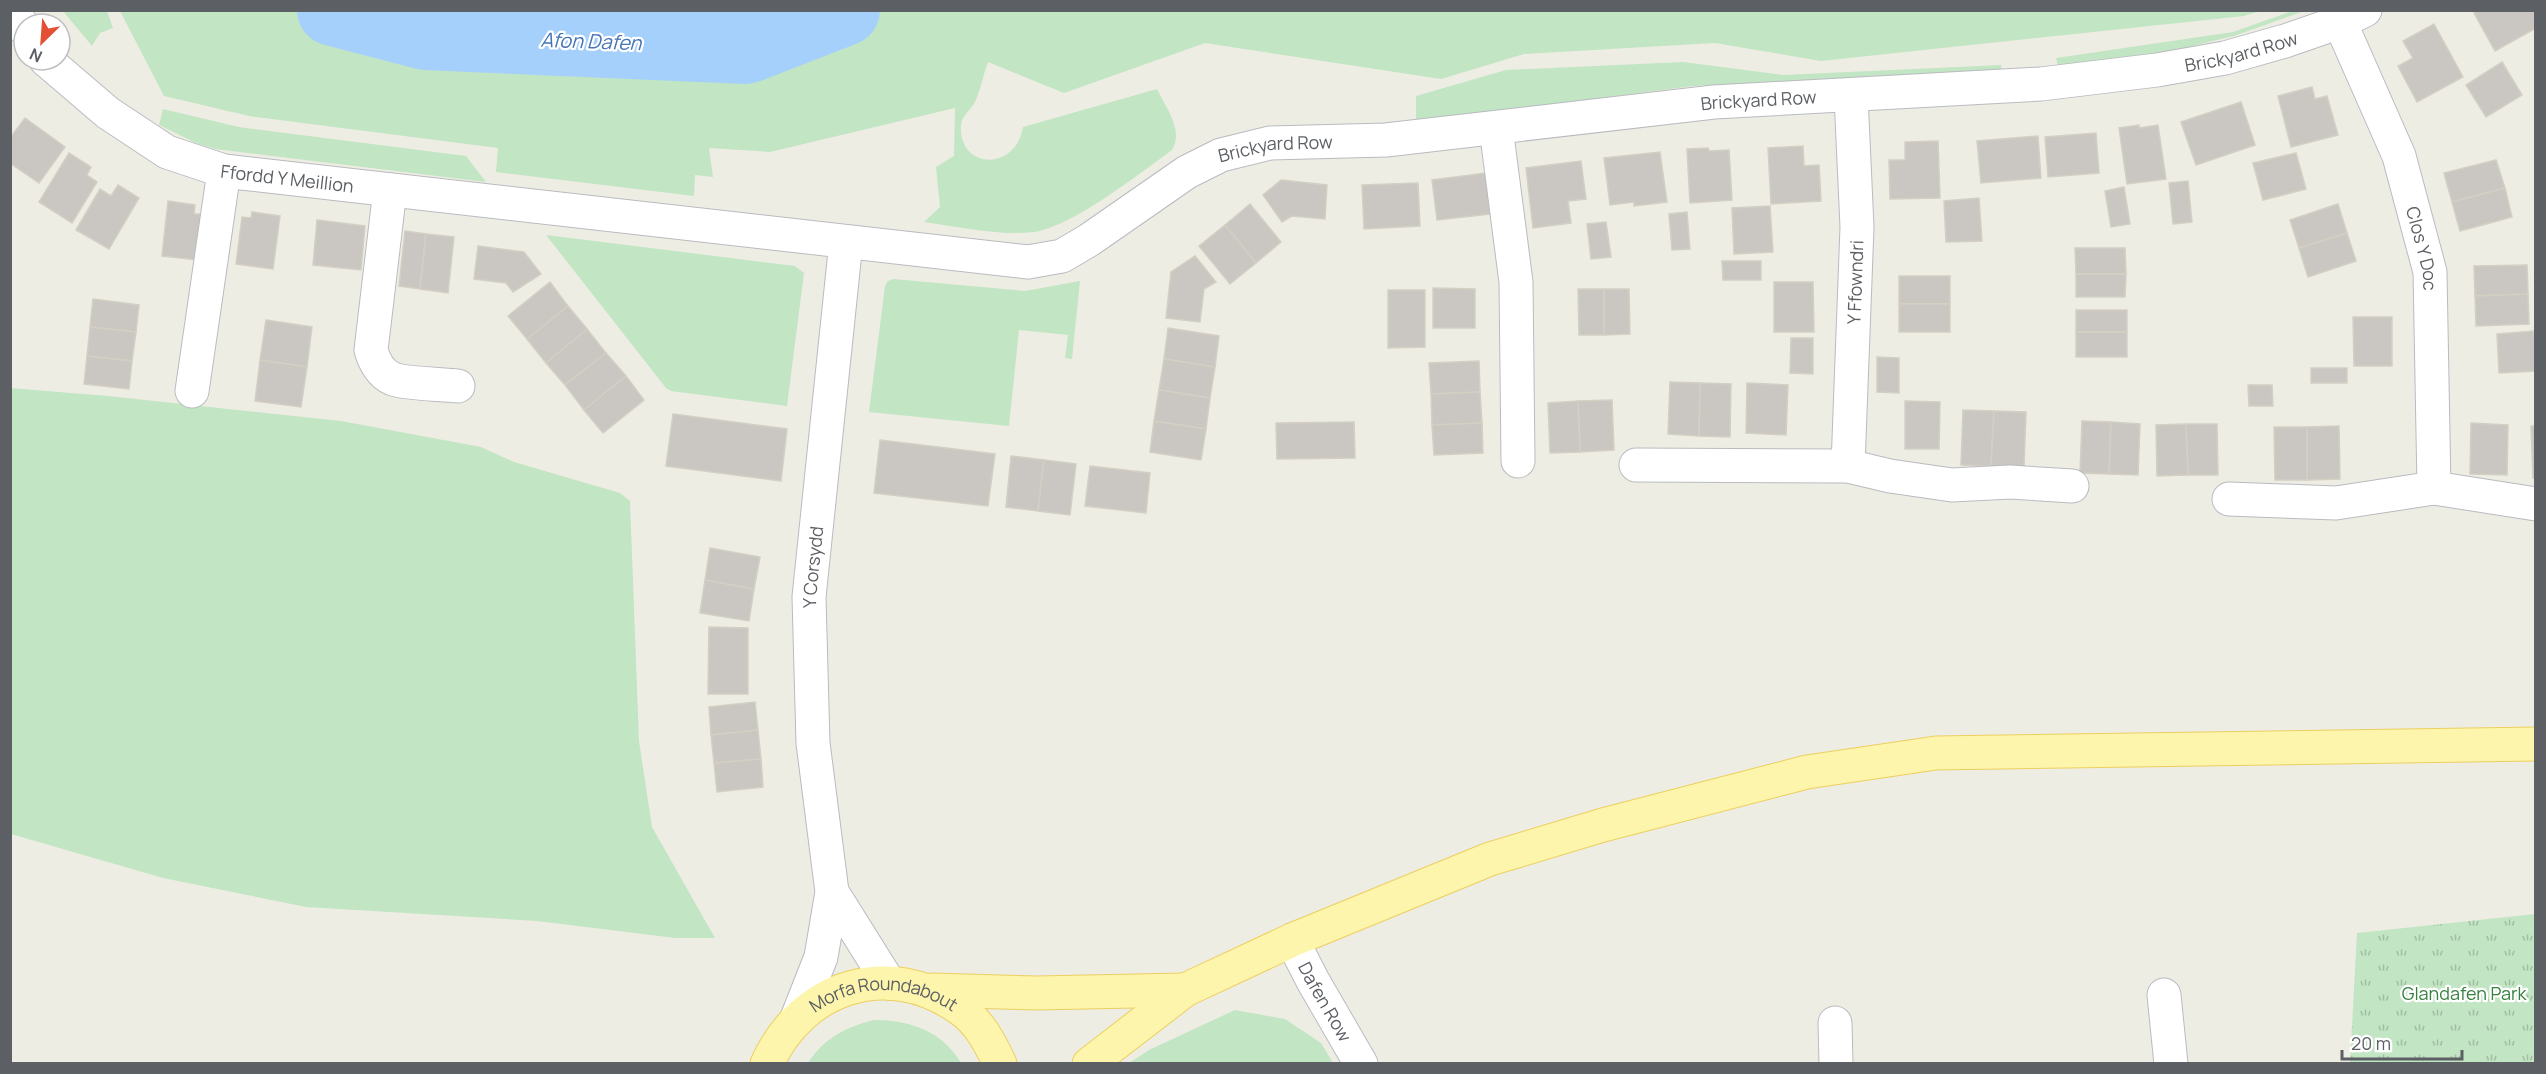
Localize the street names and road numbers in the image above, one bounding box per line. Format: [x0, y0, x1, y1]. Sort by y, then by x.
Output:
street label: Brickyard Row [2183, 25, 2301, 77]
street label: Brickyard Row [1699, 84, 1817, 115]
street label: Brickyard Row [1216, 129, 1333, 167]
street label: Ffordd Y Meillion [219, 159, 355, 198]
street label: Clos Y Doc [2401, 204, 2442, 291]
street label: Y Ffowndri [1841, 240, 1868, 325]
street label: Y Corsydd [797, 525, 828, 608]
street label: Dafen Row [1293, 958, 1358, 1046]
street label: Morfa Roundabout [806, 1001, 962, 1023]

